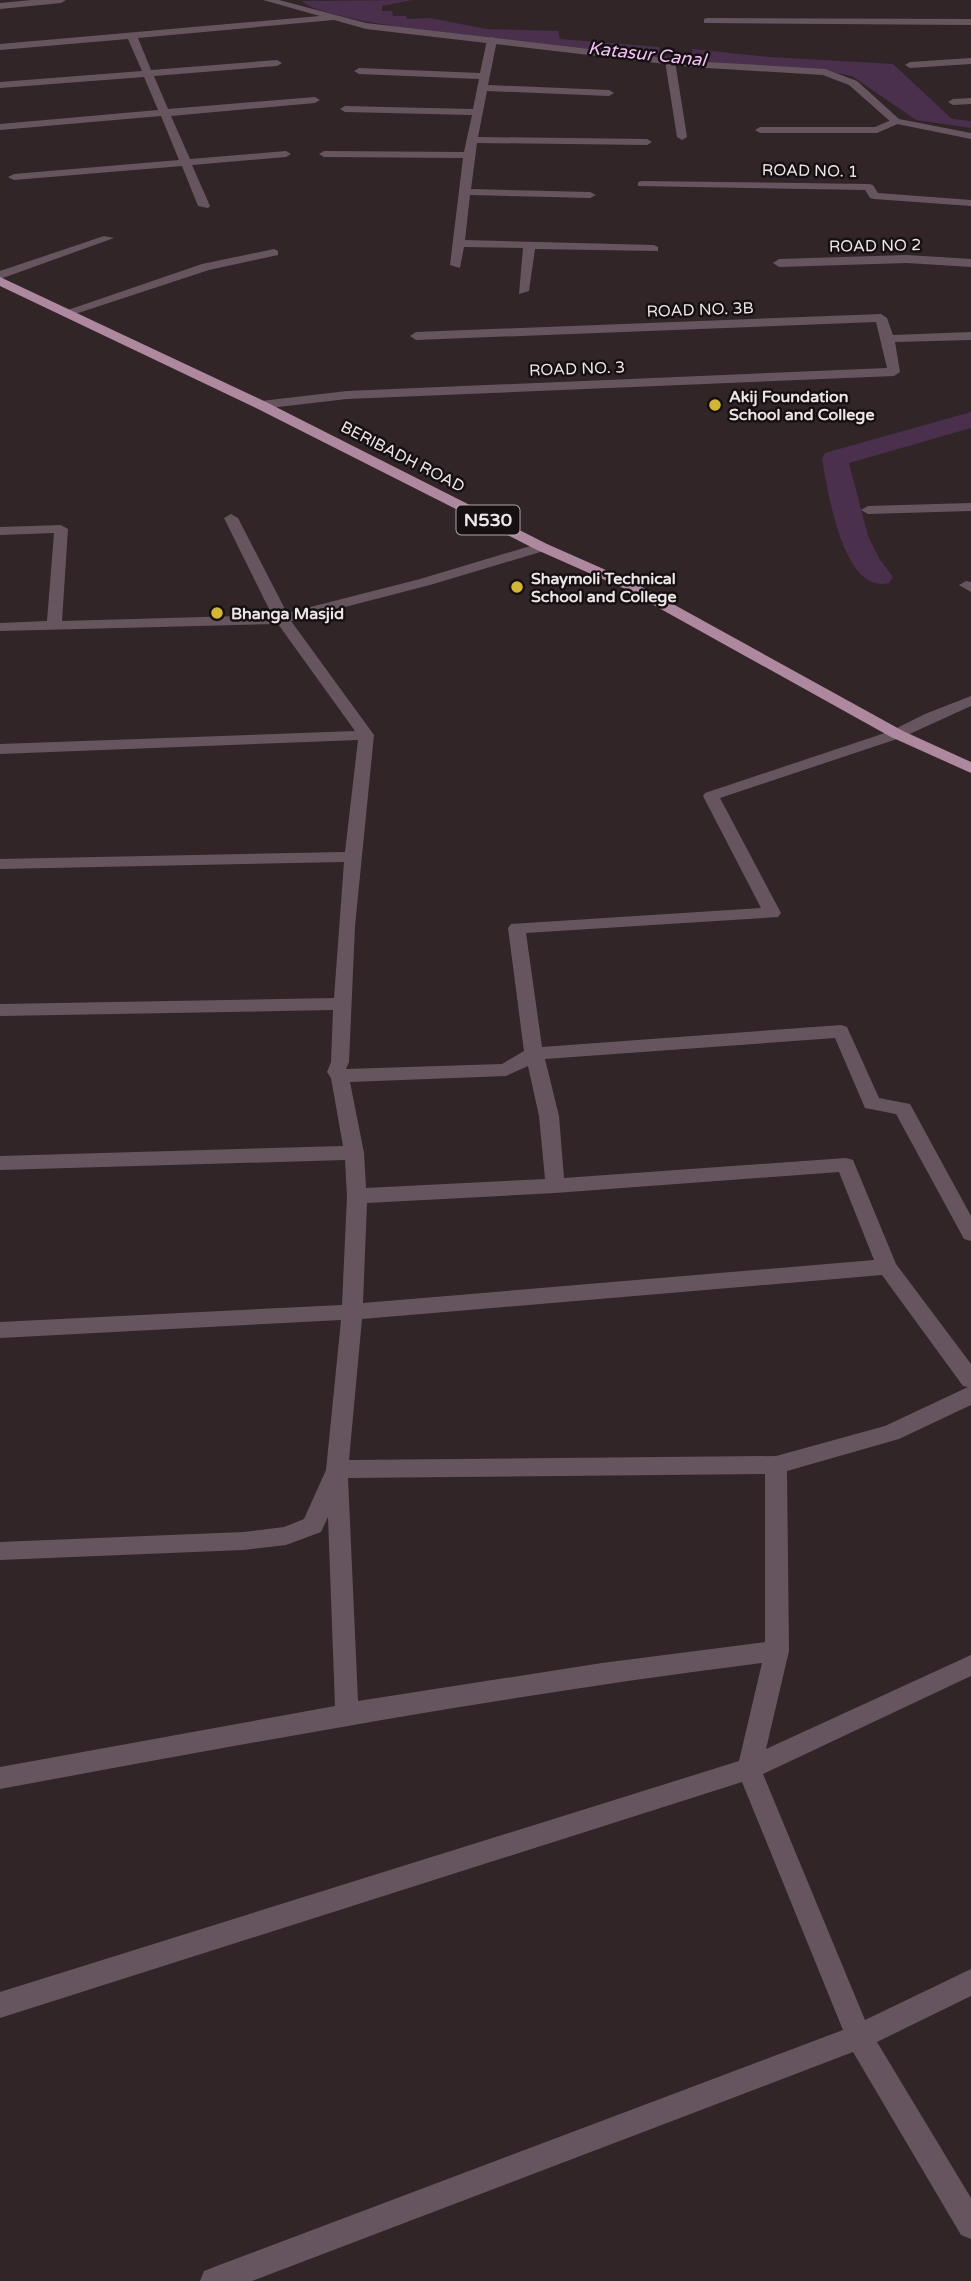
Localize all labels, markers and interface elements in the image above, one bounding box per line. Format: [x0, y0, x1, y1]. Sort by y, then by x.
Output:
water label: Katasur Canal [587, 37, 709, 71]
street label: ROAD NO. 1 [762, 160, 858, 182]
street label: ROAD NO 2 [829, 235, 921, 257]
street label: ROAD NO. 3B [646, 298, 754, 322]
street label: ROAD NO. 3 [529, 357, 625, 381]
place label: Akij Foundation School and College [729, 387, 875, 425]
marker: Akij Foundation School and College [707, 397, 723, 413]
street label: BERIBADH ROAD [337, 417, 468, 497]
road number: N530 [456, 506, 520, 534]
place label: Shaymoli Technical School and College [531, 569, 677, 607]
marker: Shaymoli Technical School and College [509, 579, 525, 595]
place label: Bhanga Masjid [231, 604, 344, 624]
marker: Bhanga Masjid [209, 605, 225, 621]

